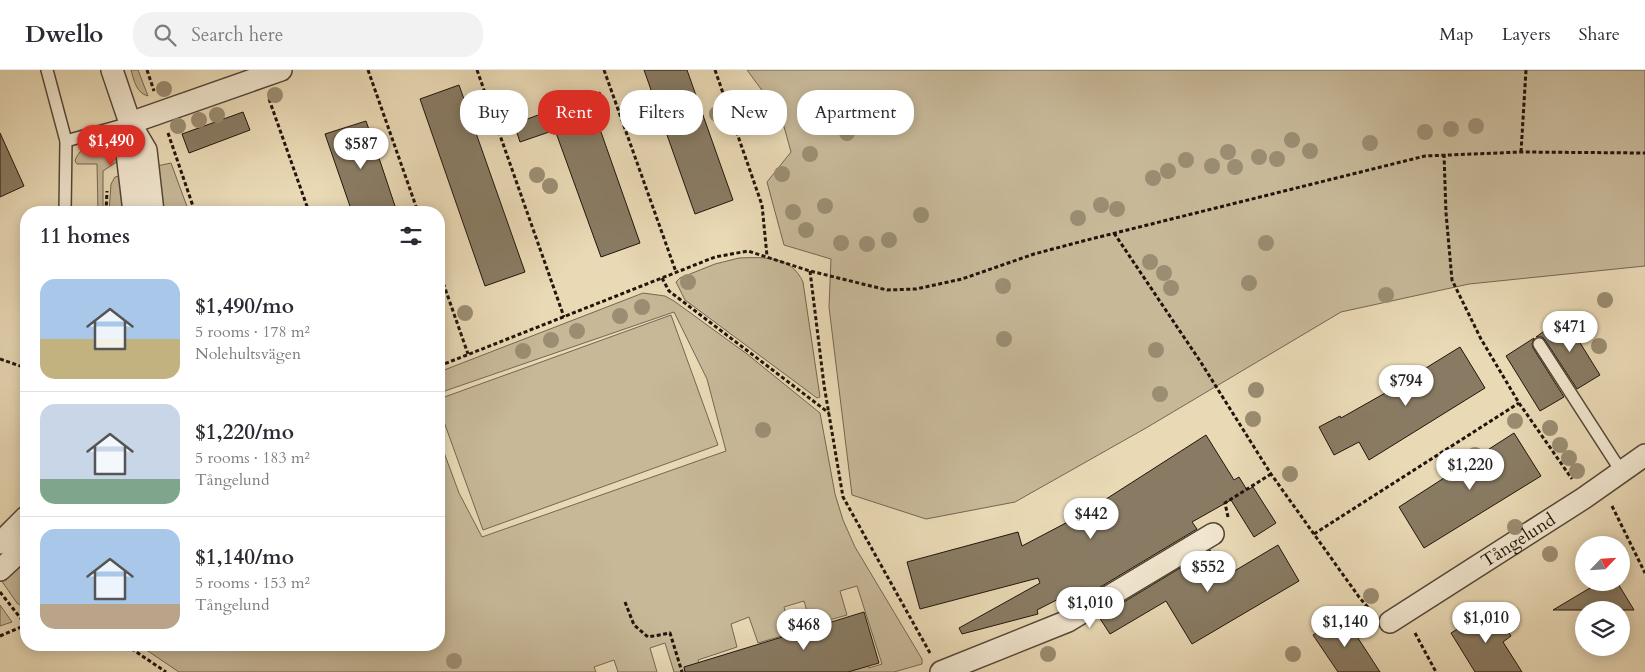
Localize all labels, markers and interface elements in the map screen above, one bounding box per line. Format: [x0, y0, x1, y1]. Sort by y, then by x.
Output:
search box [133, 12, 483, 57]
text: Dwello [25, 18, 103, 51]
icon: search [151, 21, 179, 49]
text: Search here [191, 22, 283, 48]
text: Map [1439, 22, 1474, 47]
text: Layers [1502, 22, 1551, 47]
text: Share [1579, 22, 1620, 47]
chip: Buy [460, 90, 528, 135]
chip: Rent [538, 90, 610, 135]
chip: Filters [620, 90, 703, 135]
chip: New [713, 90, 787, 135]
chip: Apartment [797, 90, 914, 135]
pin: $1,490 [70, 124, 152, 167]
pin: $587 [331, 128, 391, 170]
text: $1,490 [88, 130, 134, 152]
text: $587 [345, 133, 377, 155]
text: 11 homes [40, 222, 130, 251]
icon: filters [397, 222, 425, 250]
text: $1,490/mo [195, 292, 294, 321]
icon: home [80, 299, 140, 359]
pin: $471 [1540, 310, 1600, 353]
text: $471 [1554, 316, 1586, 338]
text: 5 rooms · 178 m² [195, 321, 310, 343]
text: Nolehultsvägen [195, 343, 301, 365]
pin: $794 [1376, 364, 1436, 407]
text: $794 [1390, 370, 1422, 392]
text: $1,220/mo [195, 418, 294, 447]
icon: home [80, 424, 140, 484]
text: 5 rooms · 183 m² [195, 447, 310, 469]
pin: $1,220 [1429, 448, 1511, 491]
text: $1,220 [1447, 454, 1493, 476]
text: Tångelund [195, 469, 269, 491]
pin: $442 [1061, 498, 1121, 540]
text: $442 [1075, 503, 1107, 525]
street label: Tångelund [1476, 507, 1561, 574]
north arrow [1575, 536, 1630, 591]
map controls [1575, 536, 1630, 656]
text: $1,140/mo [195, 543, 294, 572]
icon: home [80, 549, 140, 609]
pin: $552 [1178, 550, 1238, 593]
text: $552 [1192, 556, 1224, 578]
text: 5 rooms · 153 m² [195, 572, 310, 594]
pin: $1,010 [1049, 586, 1131, 629]
text: $1,010 [1067, 592, 1113, 614]
text: Tångelund [195, 594, 269, 616]
button: layers [1575, 601, 1630, 656]
pin: $1,010 [1445, 602, 1527, 644]
pin: $1,140 [1304, 606, 1386, 648]
text: $1,010 [1463, 607, 1509, 629]
pin: $468 [774, 608, 834, 651]
text: $1,140 [1322, 611, 1368, 633]
text: $468 [788, 614, 820, 636]

